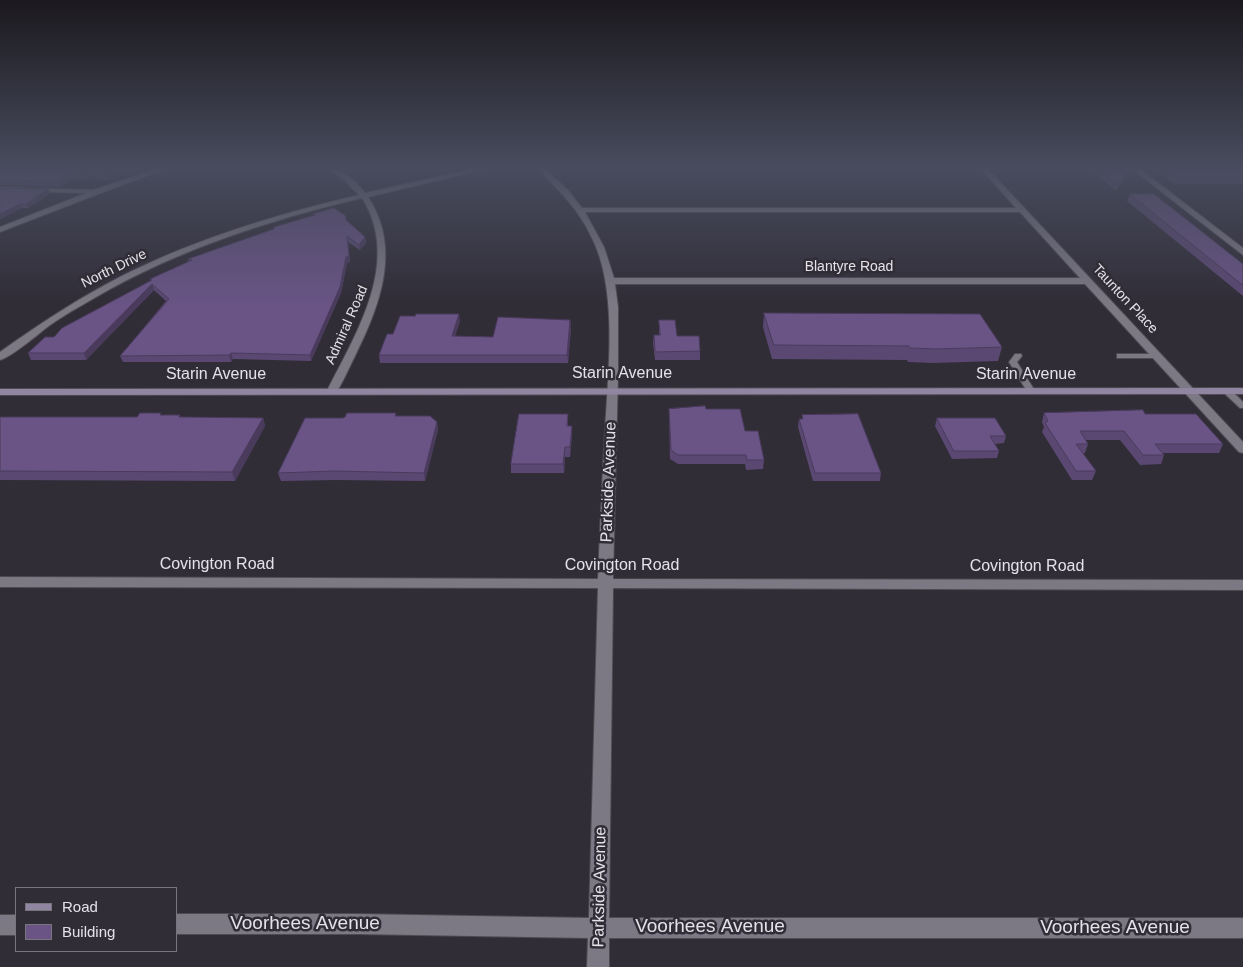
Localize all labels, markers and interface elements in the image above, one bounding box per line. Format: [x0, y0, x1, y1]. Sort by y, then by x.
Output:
street label: North Drive [79, 246, 149, 292]
street label: Blantyre Road [805, 259, 893, 275]
street label: Taunton Place [1089, 261, 1161, 337]
street label: Admiral Road [322, 283, 372, 367]
street label: Starin Avenue [572, 364, 672, 384]
street label: Starin Avenue [166, 365, 266, 385]
street label: Starin Avenue [976, 365, 1076, 385]
street label: Parkside Avenue [597, 421, 621, 543]
street label: Covington Road [160, 555, 274, 575]
street label: Covington Road [565, 556, 679, 576]
street label: Covington Road [970, 557, 1084, 577]
street label: Parkside Avenue [589, 827, 611, 947]
legend [15, 887, 178, 952]
text: Road [62, 898, 98, 915]
street label: Voorhees Avenue [230, 913, 380, 935]
street label: Voorhees Avenue [635, 916, 785, 938]
street label: Voorhees Avenue [1040, 917, 1190, 939]
text: Building [62, 923, 115, 940]

